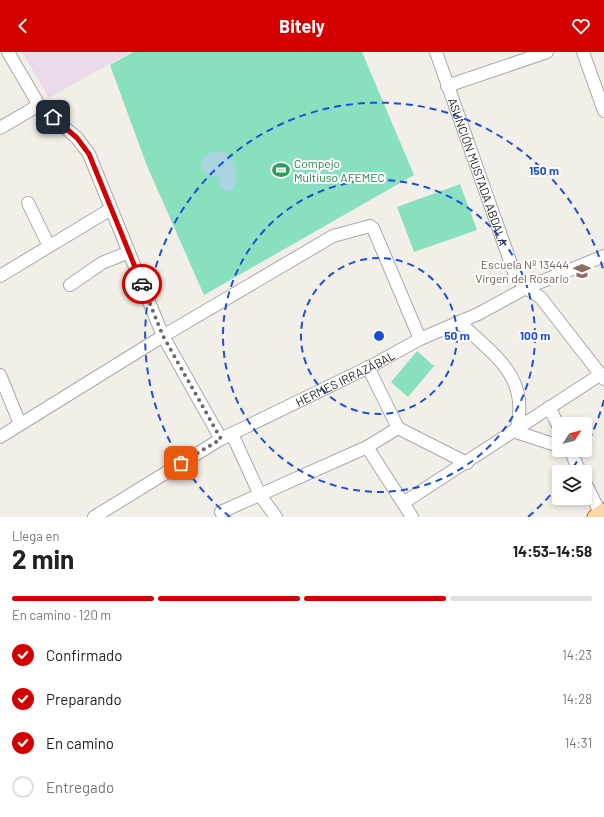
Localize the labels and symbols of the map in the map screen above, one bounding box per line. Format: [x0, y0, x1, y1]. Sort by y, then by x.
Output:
street label: ASUNCIÓN MUSTADA ABDALA [446, 96, 511, 247]
pin [36, 100, 70, 134]
place label: Compejo Multiuso AFEMEC [294, 156, 385, 184]
sports icon: Compejo Multiuso AFEMEC [271, 160, 291, 180]
text: 150 m [529, 163, 559, 177]
place label: Escuela Nº 13444 Virgen del Rosario [475, 257, 569, 285]
school or university icon: Escuela Nº 13444 Virgen del Rosario [572, 261, 592, 281]
courier [122, 264, 162, 304]
text: 50 m [444, 328, 470, 342]
text: 100 m [520, 328, 550, 342]
centre of rings [372, 329, 386, 343]
street label: HERMES IRRAZÁBAL [293, 348, 397, 409]
north arrow [552, 417, 592, 457]
pin [164, 446, 198, 480]

